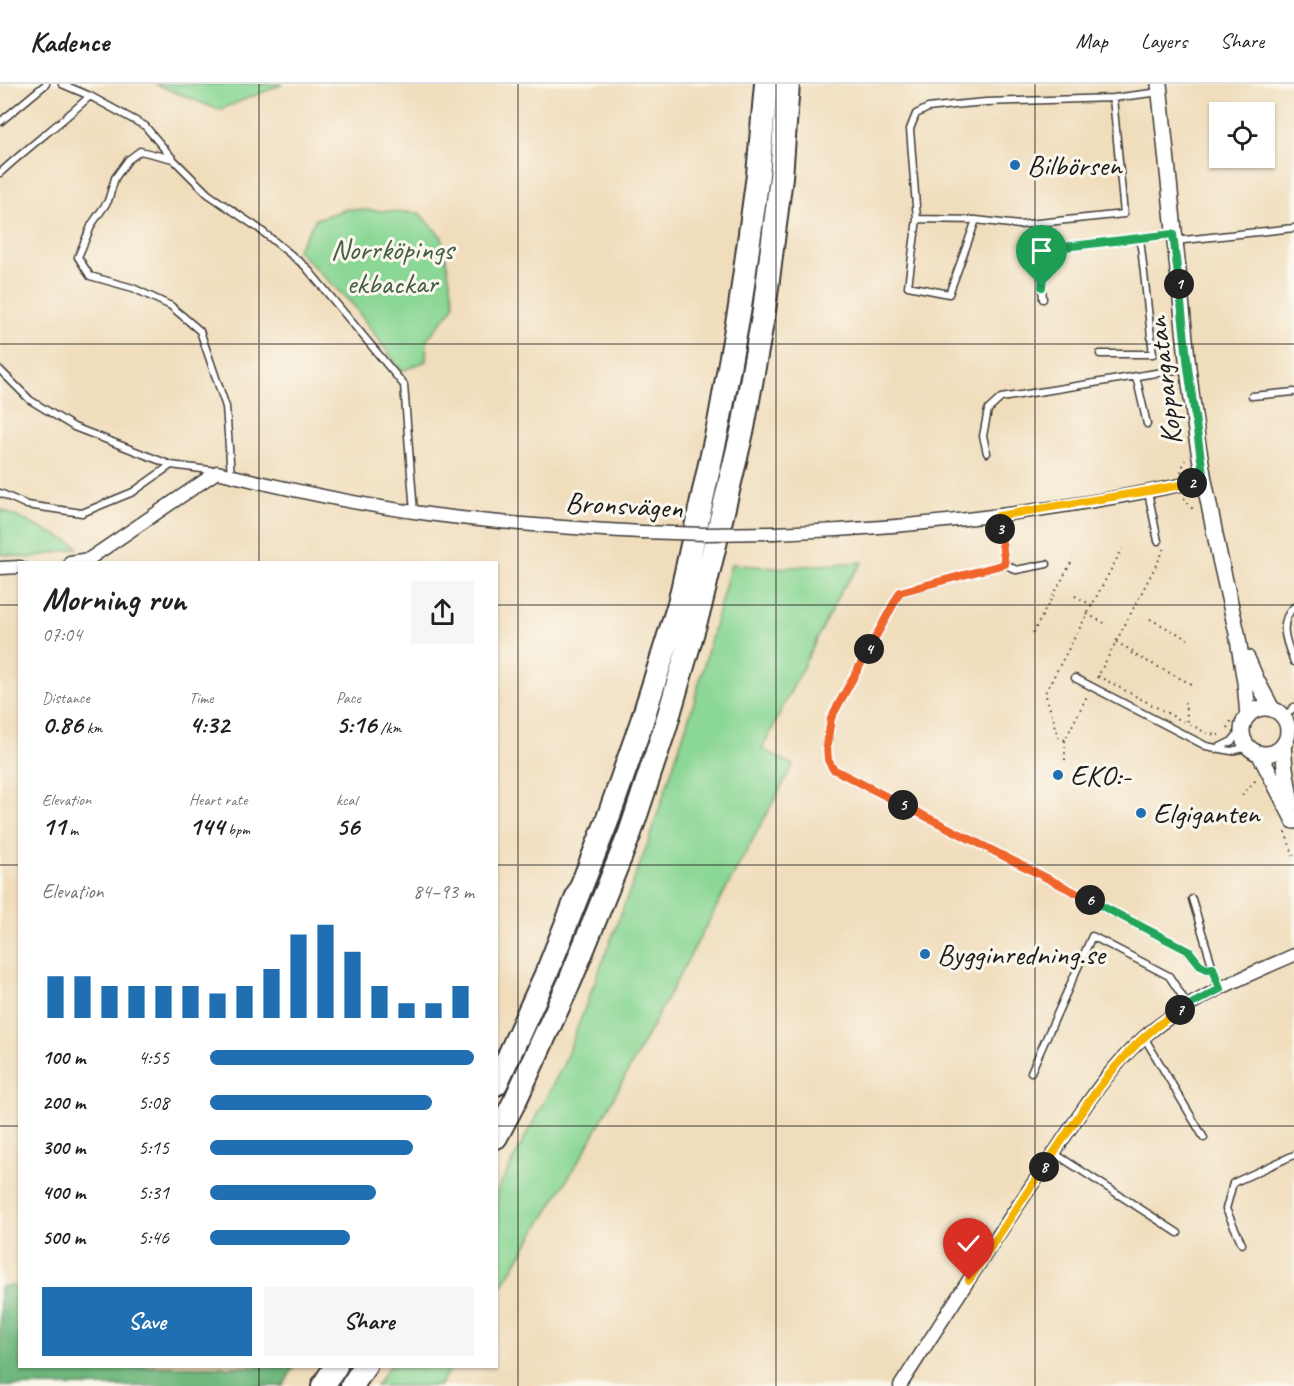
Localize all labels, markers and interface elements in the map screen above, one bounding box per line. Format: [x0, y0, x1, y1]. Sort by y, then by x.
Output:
text: Kadence [30, 24, 109, 59]
text: Map [1075, 28, 1108, 54]
text: Layers [1141, 28, 1187, 54]
text: Share [1220, 28, 1264, 54]
map controls [1209, 102, 1275, 168]
button: locate [1209, 102, 1275, 168]
place label: Bilbörsen [1027, 146, 1123, 184]
marker: Bilbörsen [1008, 158, 1022, 172]
pin [1016, 225, 1067, 287]
park label: Norrköpings ekbackar [330, 230, 456, 302]
icon: arrive [1025, 234, 1058, 267]
pin: 1 [1164, 269, 1194, 299]
text: 1 [1175, 274, 1183, 294]
street label: Koppargatan [1137, 313, 1191, 447]
pin: 2 [1177, 468, 1207, 498]
text: 2 [1188, 473, 1196, 493]
street label: Bronsvägen [564, 483, 684, 527]
pin: 3 [985, 514, 1015, 544]
text: 3 [996, 519, 1004, 539]
text: Morning run [42, 578, 186, 620]
button: share [411, 581, 474, 644]
text: 07:04 [42, 622, 82, 647]
pin: 4 [854, 634, 884, 664]
text: 4 [865, 639, 873, 659]
text: Distance [42, 688, 90, 708]
text: Time [189, 688, 213, 708]
text: Pace [336, 688, 361, 708]
text: 0.86 [42, 708, 83, 741]
text: 4:32 [189, 708, 229, 741]
text: 5:16 [336, 708, 376, 741]
text: km [83, 718, 102, 738]
text: /km [376, 718, 401, 738]
place label: EKO:- [1070, 756, 1132, 794]
marker: EKO:- [1051, 768, 1065, 782]
text: Elevation [42, 790, 91, 810]
text: Heart rate [189, 790, 247, 810]
text: kcal [336, 790, 357, 810]
pin: 5 [888, 790, 918, 820]
place label: Elgiganten [1153, 794, 1261, 832]
text: 5 [900, 795, 906, 815]
marker: Elgiganten [1134, 806, 1148, 820]
text: 11 [42, 810, 65, 843]
text: 144 [189, 810, 224, 843]
text: 56 [336, 810, 360, 843]
text: m [65, 820, 78, 840]
text: bpm [224, 820, 250, 840]
text: Elevation [42, 879, 104, 904]
text: 84–93 m [413, 879, 474, 904]
pin: 6 [1075, 885, 1105, 915]
text: 6 [1086, 890, 1094, 910]
place label: Bygginredning.se [937, 935, 1107, 973]
marker: Bygginredning.se [918, 947, 932, 961]
pin: 7 [1165, 995, 1195, 1025]
text: 7 [1176, 1000, 1184, 1020]
text: 100 m [42, 1045, 85, 1070]
text: 4:55 [138, 1045, 169, 1070]
text: 200 m [42, 1090, 85, 1115]
text: 5:08 [138, 1090, 169, 1115]
text: 300 m [42, 1135, 85, 1160]
text: 5:15 [138, 1135, 169, 1160]
pin: 8 [1029, 1152, 1059, 1182]
text: 8 [1040, 1157, 1048, 1177]
text: 400 m [42, 1180, 85, 1205]
text: 5:31 [138, 1180, 169, 1205]
pin [943, 1218, 994, 1280]
text: 500 m [42, 1225, 85, 1250]
text: 5:46 [138, 1225, 169, 1250]
icon: check [952, 1227, 985, 1260]
button: Save [42, 1287, 252, 1356]
button: Share [264, 1287, 474, 1356]

